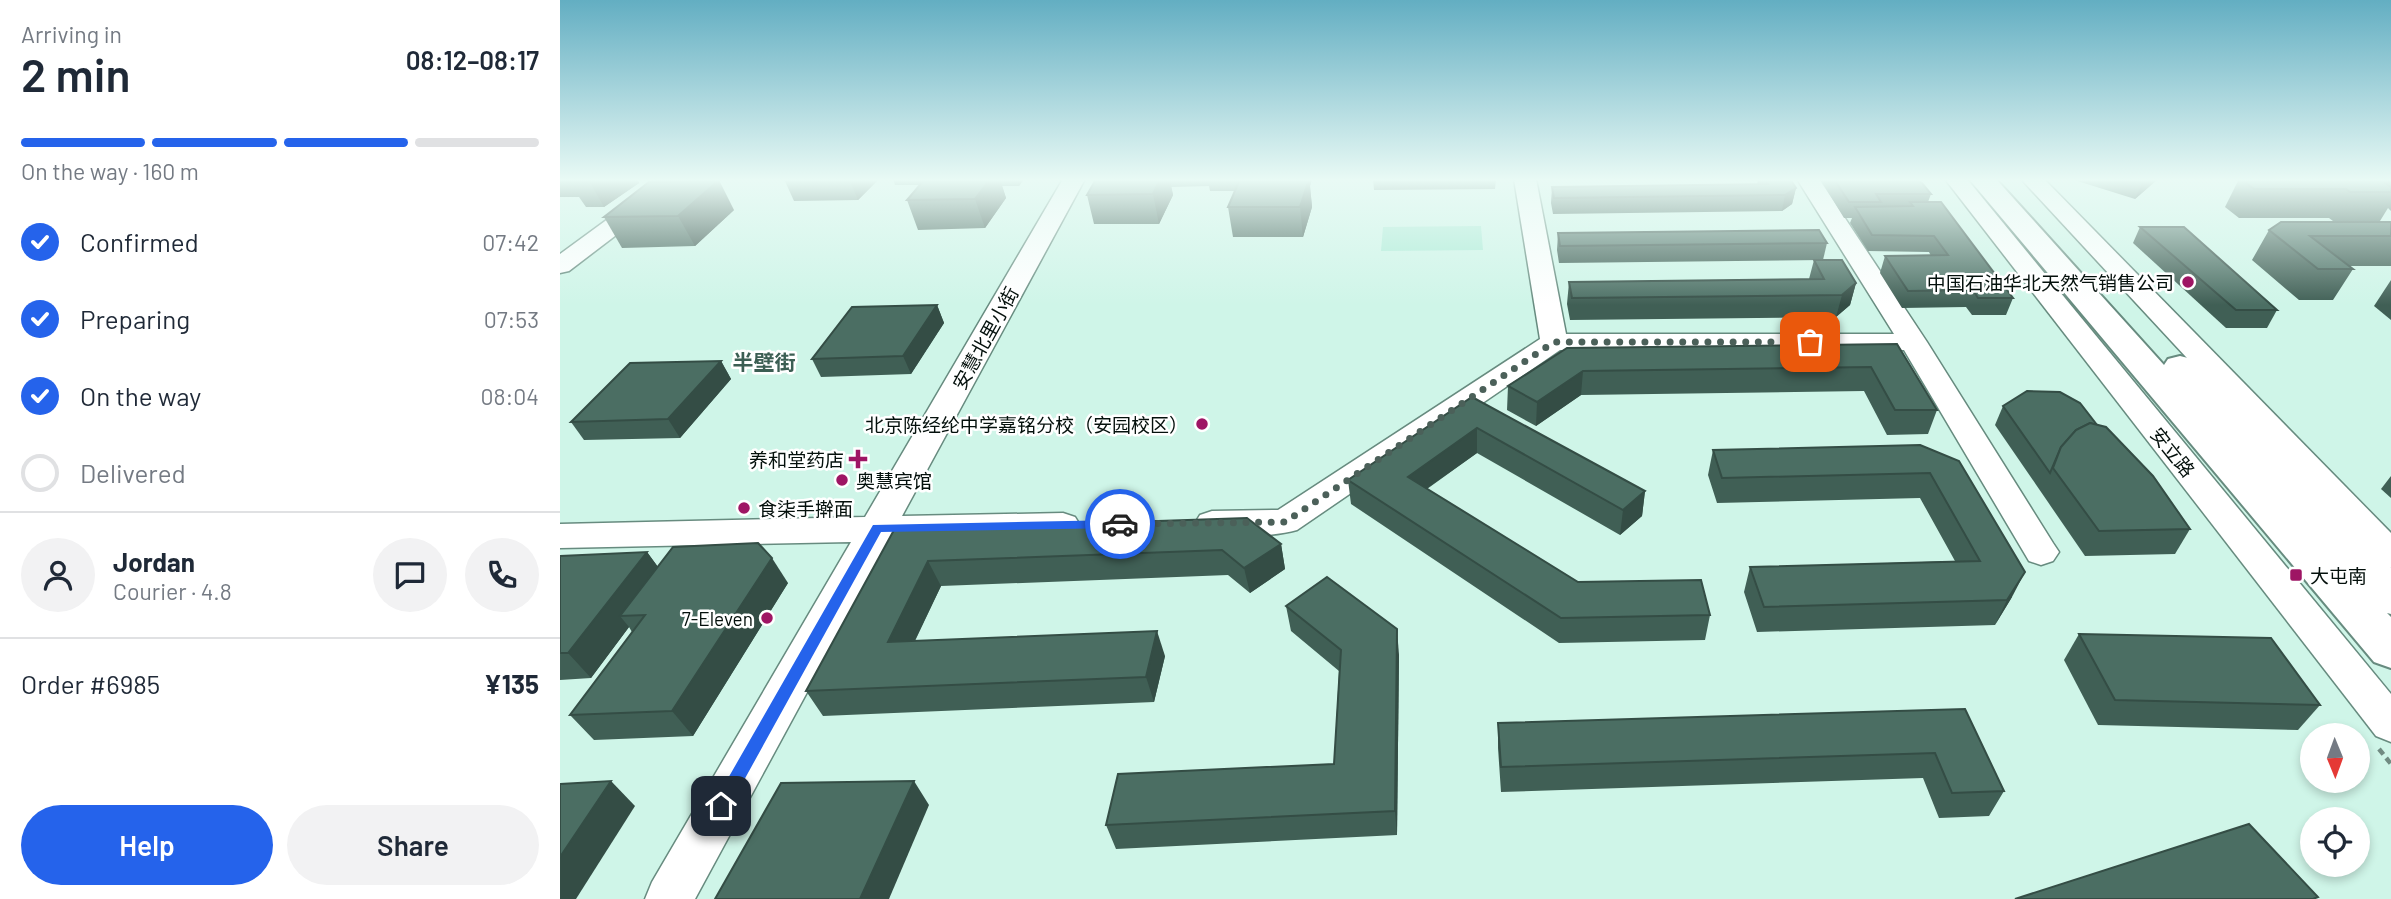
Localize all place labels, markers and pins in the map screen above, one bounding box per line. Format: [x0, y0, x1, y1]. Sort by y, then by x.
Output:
place label: 中国石油华北天然气销售公司 [1927, 271, 2174, 294]
marker: 中国石油华北天然气销售公司 [2180, 274, 2196, 290]
pin [1780, 312, 1840, 372]
place label: 北京陈经纶中学嘉铭分校（安园校区） [865, 413, 1188, 436]
marker: 北京陈经纶中学嘉铭分校（安园校区） [1194, 416, 1210, 432]
place label: 养和堂药店 [749, 448, 844, 471]
marker: 养和堂药店 [850, 451, 866, 467]
place label: 奥慧宾馆 [856, 469, 932, 492]
marker: 奥慧宾馆 [834, 472, 850, 488]
place label: 食柒手擀面 [758, 497, 853, 520]
marker: 食柒手擀面 [736, 500, 752, 516]
place label: 大屯南 [2310, 564, 2367, 587]
marker: 大屯南 [2288, 567, 2304, 583]
place label: 7-Eleven [682, 607, 753, 630]
marker: 7-Eleven [759, 610, 775, 626]
pin [691, 776, 751, 836]

